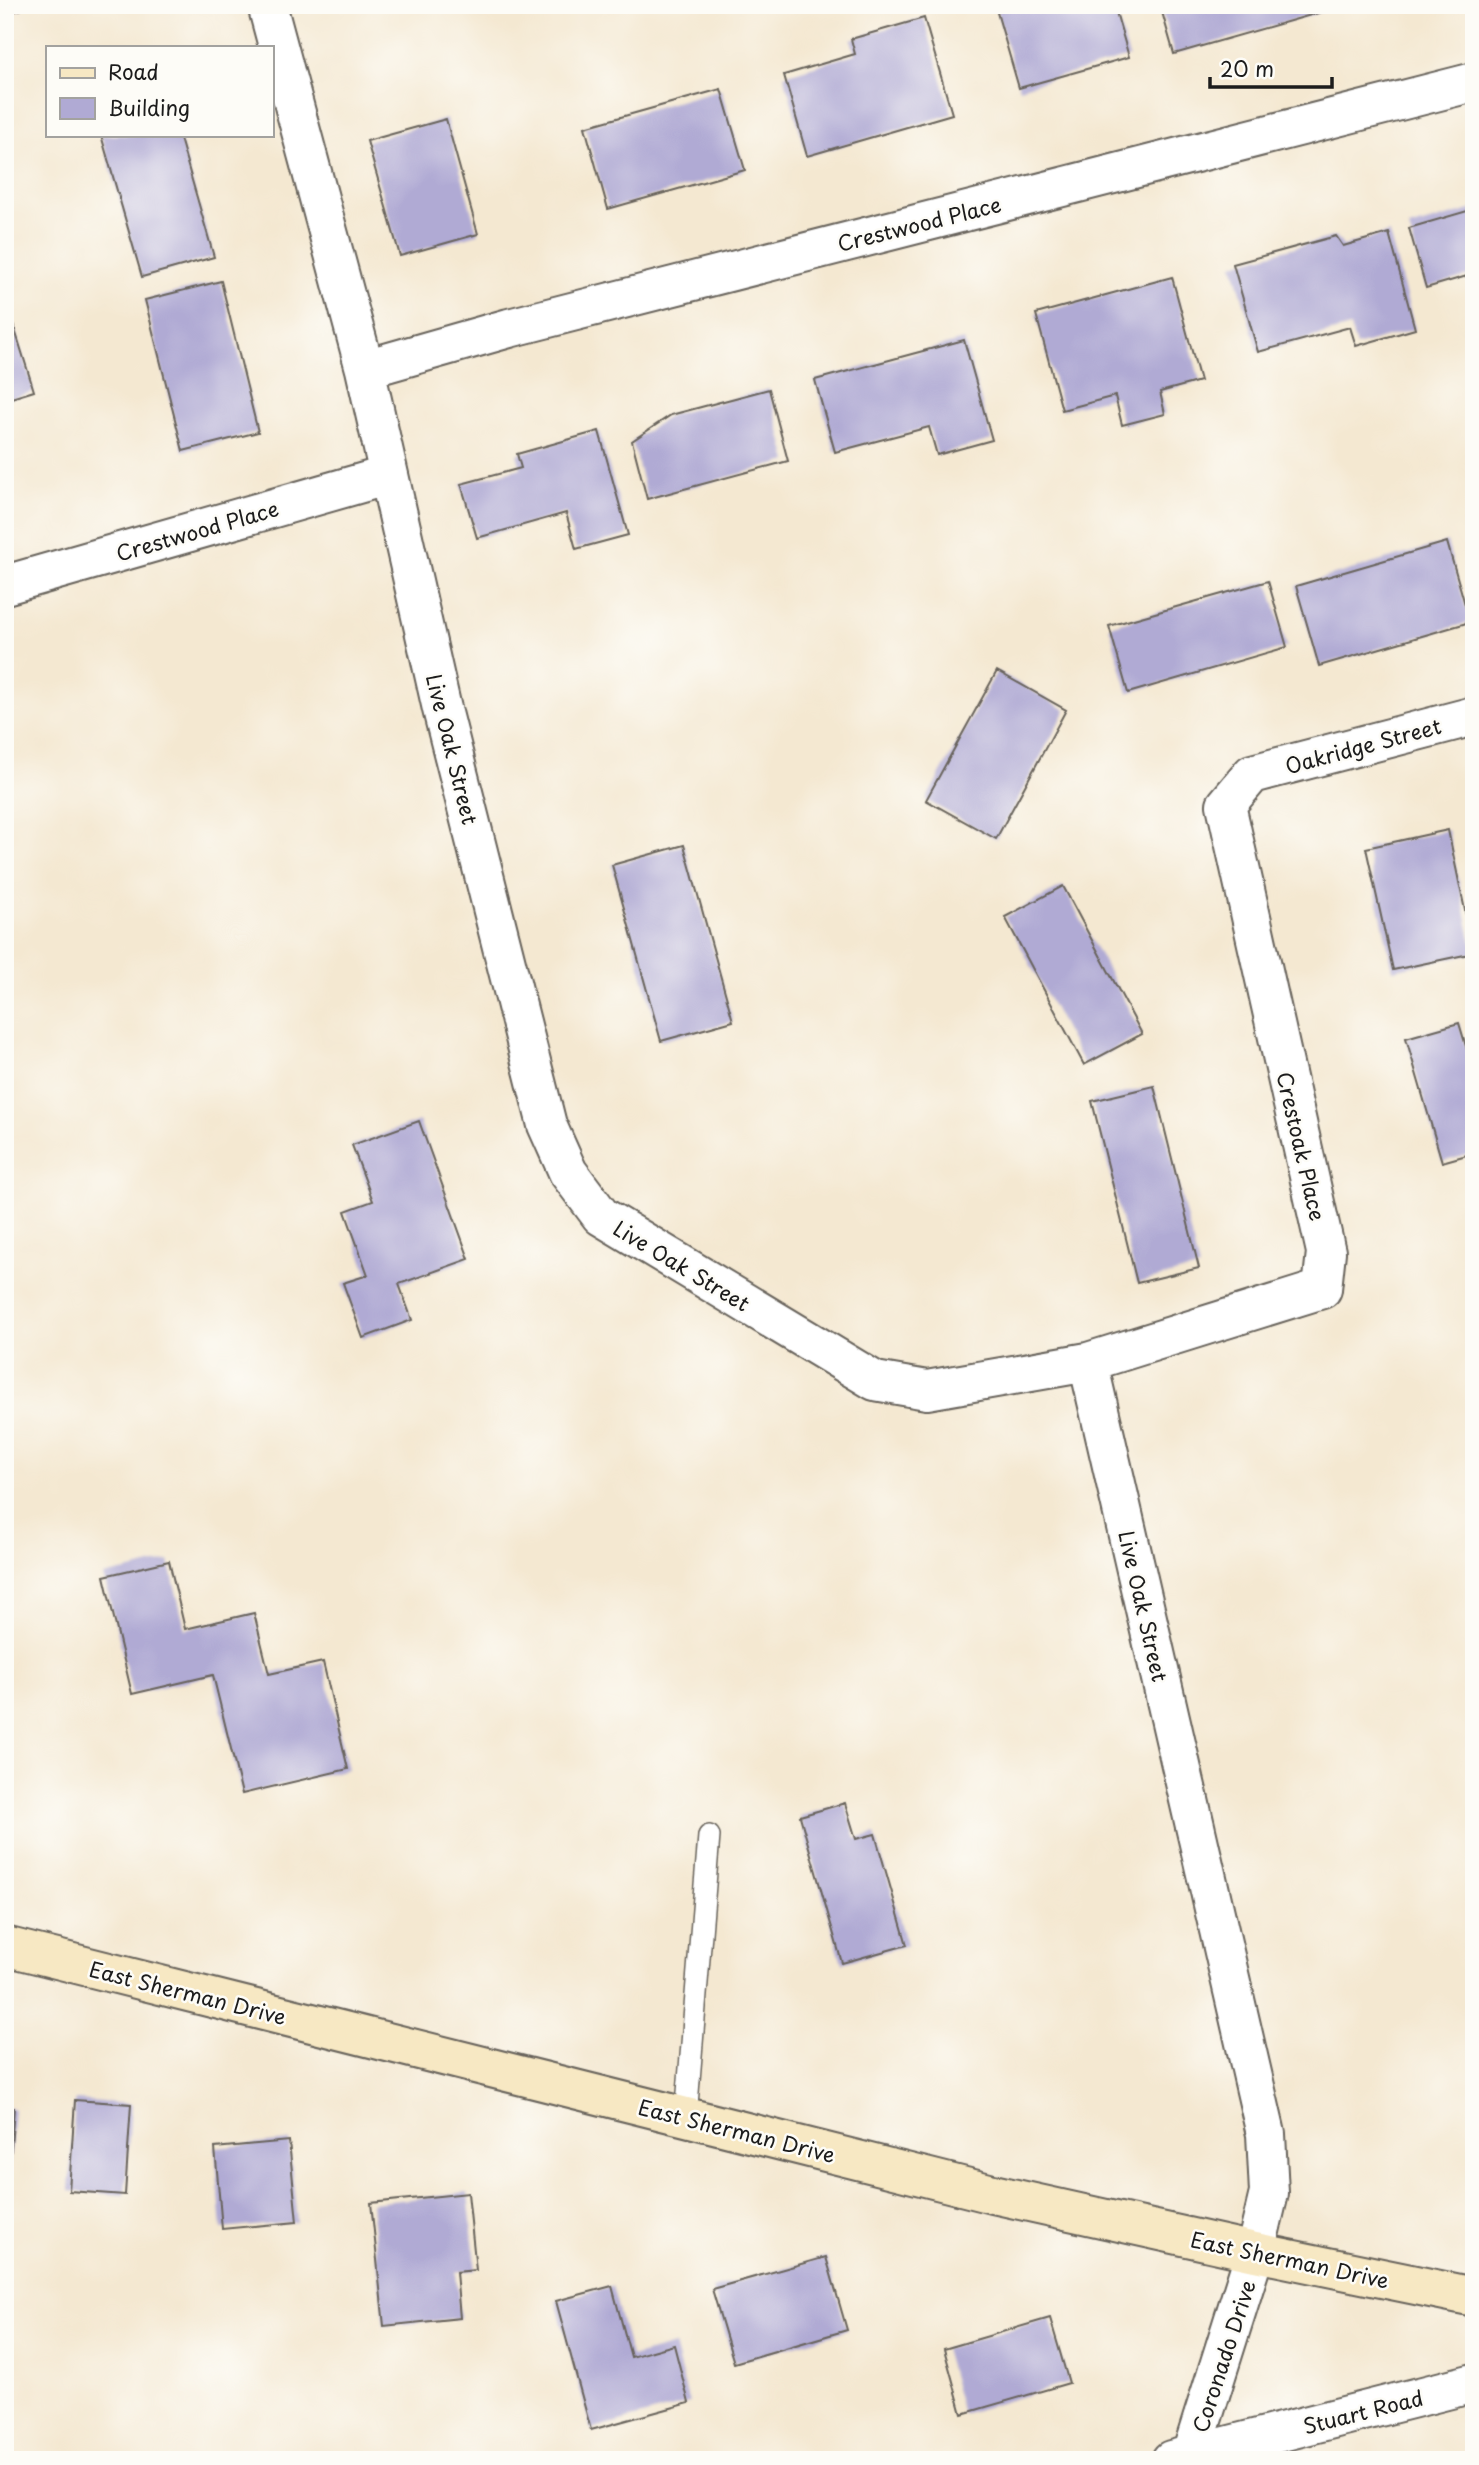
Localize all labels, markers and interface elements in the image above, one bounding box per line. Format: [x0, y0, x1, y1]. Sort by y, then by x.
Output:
legend [46, 46, 273, 136]
scale bar [1210, 46, 1332, 90]
text: 20 m [1220, 52, 1274, 84]
text: Road [108, 55, 159, 87]
text: Building [108, 91, 190, 123]
street label: Crestwood Place [834, 187, 1004, 259]
street label: Crestwood Place [112, 492, 282, 568]
street label: Live Oak Street [419, 670, 487, 828]
street label: Oakridge Street [1281, 709, 1445, 781]
street label: Crestoak Place [1269, 1068, 1335, 1224]
street label: Live Oak Street [608, 1212, 756, 1318]
street label: Live Oak Street [1111, 1527, 1177, 1685]
street label: East Sherman Drive [86, 1952, 290, 2032]
street label: East Sherman Drive [635, 2090, 839, 2170]
street label: East Sherman Drive [1188, 2222, 1392, 2296]
street label: Coronado Drive [1183, 2276, 1263, 2436]
street label: Stuart Road [1300, 2381, 1426, 2441]

